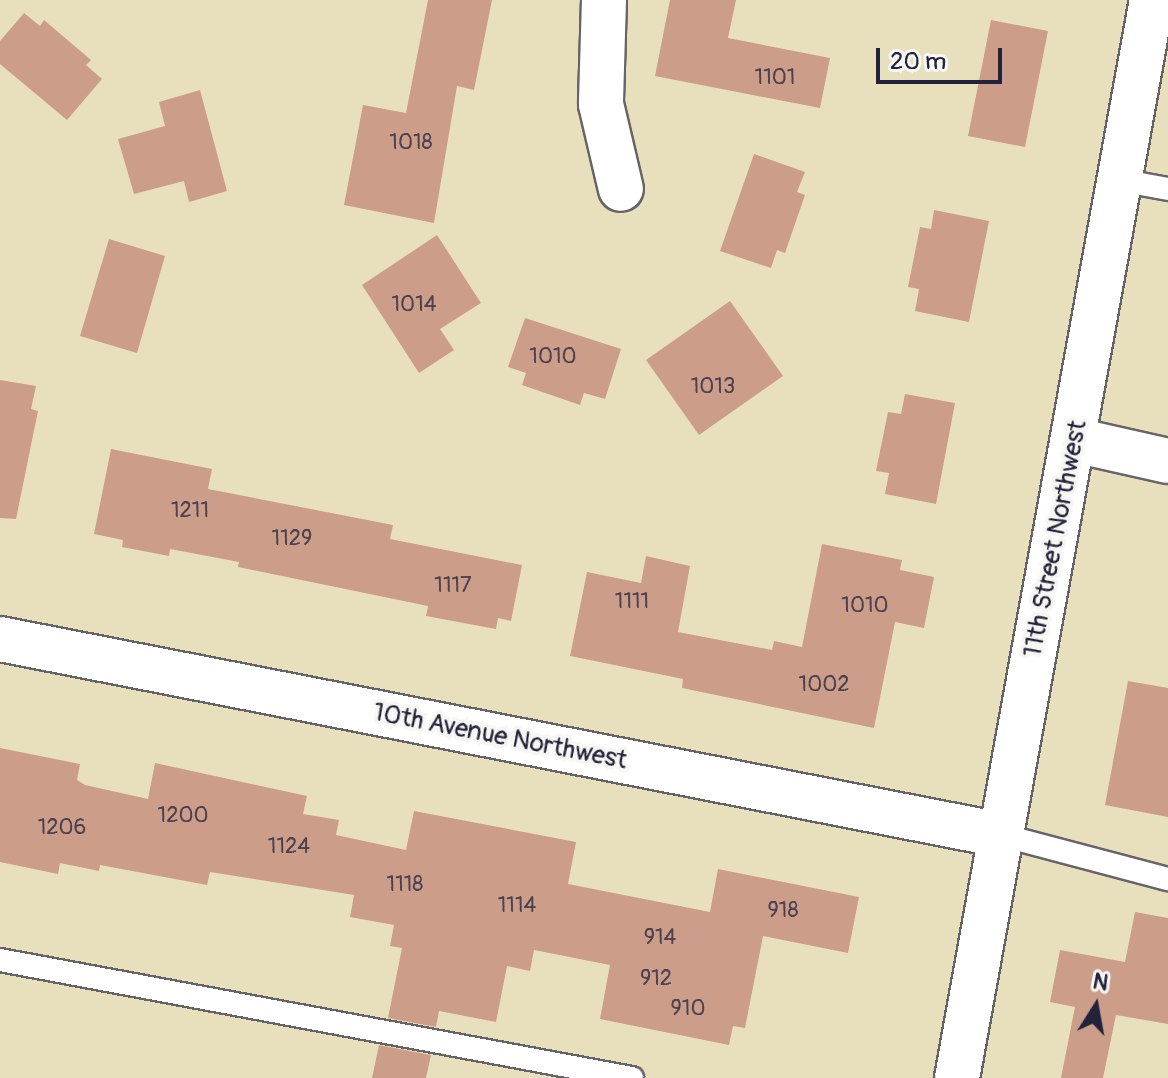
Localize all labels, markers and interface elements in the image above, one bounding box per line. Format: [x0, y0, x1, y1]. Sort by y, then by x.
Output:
scale bar [880, 32, 1006, 82]
text: 20 m [890, 47, 946, 76]
house number: 1101 [755, 65, 795, 91]
house number: 1018 [389, 130, 433, 156]
house number: 1014 [392, 292, 436, 318]
house number: 1010 [529, 344, 577, 370]
house number: 1013 [691, 374, 735, 400]
street label: 11th Street Northwest [1018, 418, 1094, 660]
house number: 1211 [171, 498, 209, 524]
house number: 1129 [272, 526, 312, 552]
house number: 1117 [434, 573, 472, 599]
house number: 1111 [615, 589, 649, 615]
house number: 1010 [841, 593, 889, 619]
house number: 1002 [799, 672, 849, 698]
street label: 10th Avenue Northwest [371, 697, 629, 777]
house number: 1200 [158, 803, 208, 829]
house number: 1206 [38, 815, 86, 841]
house number: 1124 [268, 834, 310, 860]
house number: 1118 [387, 872, 423, 898]
house number: 1114 [498, 893, 536, 919]
house number: 918 [767, 898, 799, 924]
house number: 914 [644, 925, 676, 951]
house number: 912 [640, 966, 672, 992]
north arrow [1056, 966, 1136, 1046]
text: N [1091, 967, 1111, 998]
house number: 910 [671, 996, 705, 1022]

